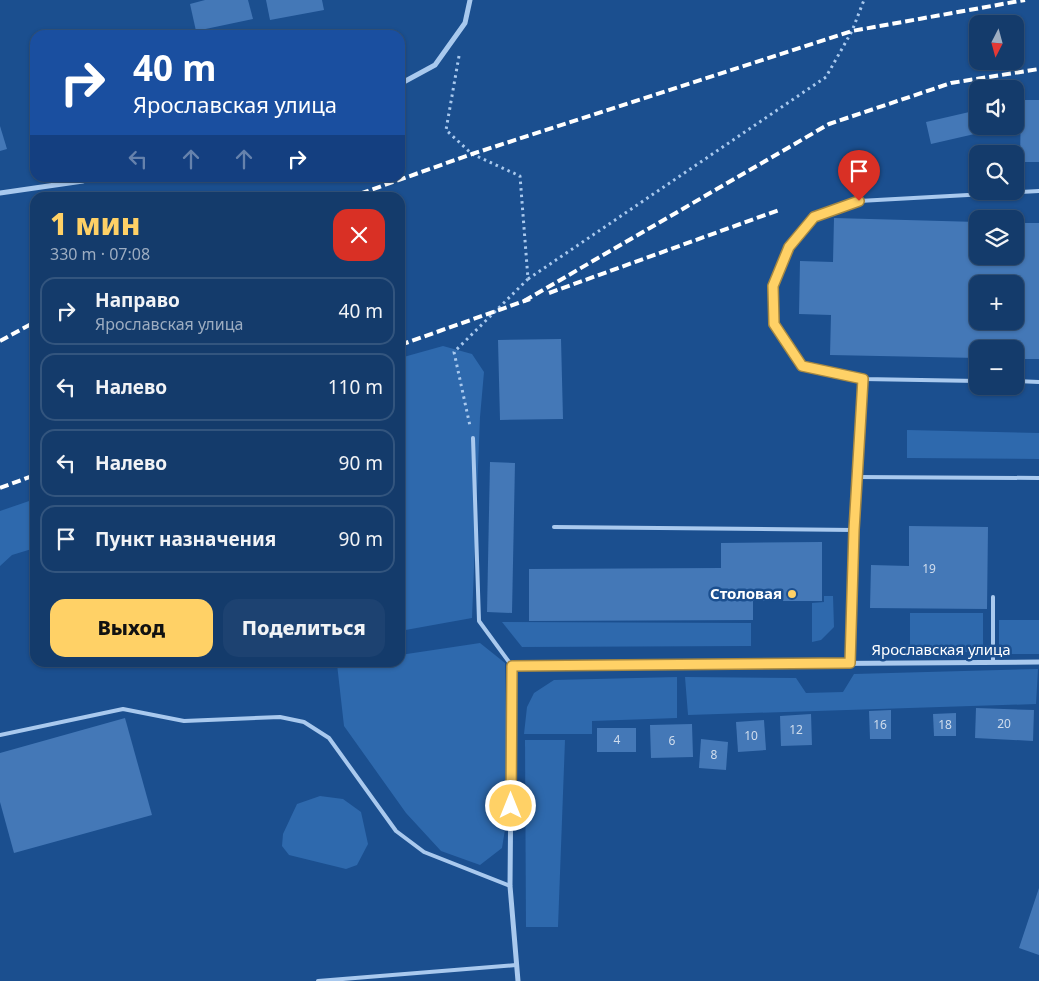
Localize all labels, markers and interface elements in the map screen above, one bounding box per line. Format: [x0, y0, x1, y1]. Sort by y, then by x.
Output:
north arrow [969, 15, 1024, 70]
map controls [969, 15, 1024, 395]
text: 40 m [133, 44, 216, 91]
icon: right [50, 50, 115, 115]
button: sound [969, 80, 1024, 135]
text: Ярославская улица [133, 89, 337, 119]
icon: left [124, 145, 152, 173]
icon: ahead [177, 145, 205, 173]
icon: ahead [230, 145, 258, 173]
icon: right [283, 145, 311, 173]
button: search [969, 145, 1024, 200]
pin [838, 150, 880, 201]
icon: arrive [845, 157, 873, 185]
text: 1 мин [50, 203, 141, 244]
button: close [333, 209, 385, 261]
button: layers [969, 210, 1024, 265]
text: 330 m · 07:08 [50, 243, 150, 265]
button: + [969, 275, 1024, 330]
text: Направо [95, 287, 180, 313]
icon: right [52, 297, 80, 325]
text: 40 m [339, 298, 383, 324]
text: Ярославская улица [95, 313, 243, 335]
button: − [969, 340, 1024, 395]
icon: left [52, 373, 80, 401]
text: Налево [95, 374, 167, 400]
text: 110 m [328, 374, 383, 400]
icon: left [52, 449, 80, 477]
text: Налево [95, 450, 167, 476]
text: 90 m [339, 450, 383, 476]
icon: arrive [52, 525, 80, 553]
text: Пункт назначения [95, 526, 276, 552]
text: 90 m [339, 526, 383, 552]
house number: 19 [922, 560, 936, 577]
place label: Столовая [710, 583, 782, 603]
marker: Столовая [786, 588, 798, 600]
button: Выход [50, 599, 213, 657]
button: Поделиться [223, 599, 385, 657]
street label: Ярославская улица [871, 639, 1011, 659]
house number: 20 [997, 715, 1011, 732]
house number: 16 [873, 716, 887, 733]
house number: 18 [938, 716, 952, 733]
house number: 12 [789, 721, 803, 738]
house number: 10 [744, 727, 758, 744]
house number: 4 [614, 731, 621, 748]
house number: 6 [669, 732, 676, 749]
house number: 8 [711, 746, 718, 763]
position arrow [484, 779, 536, 831]

